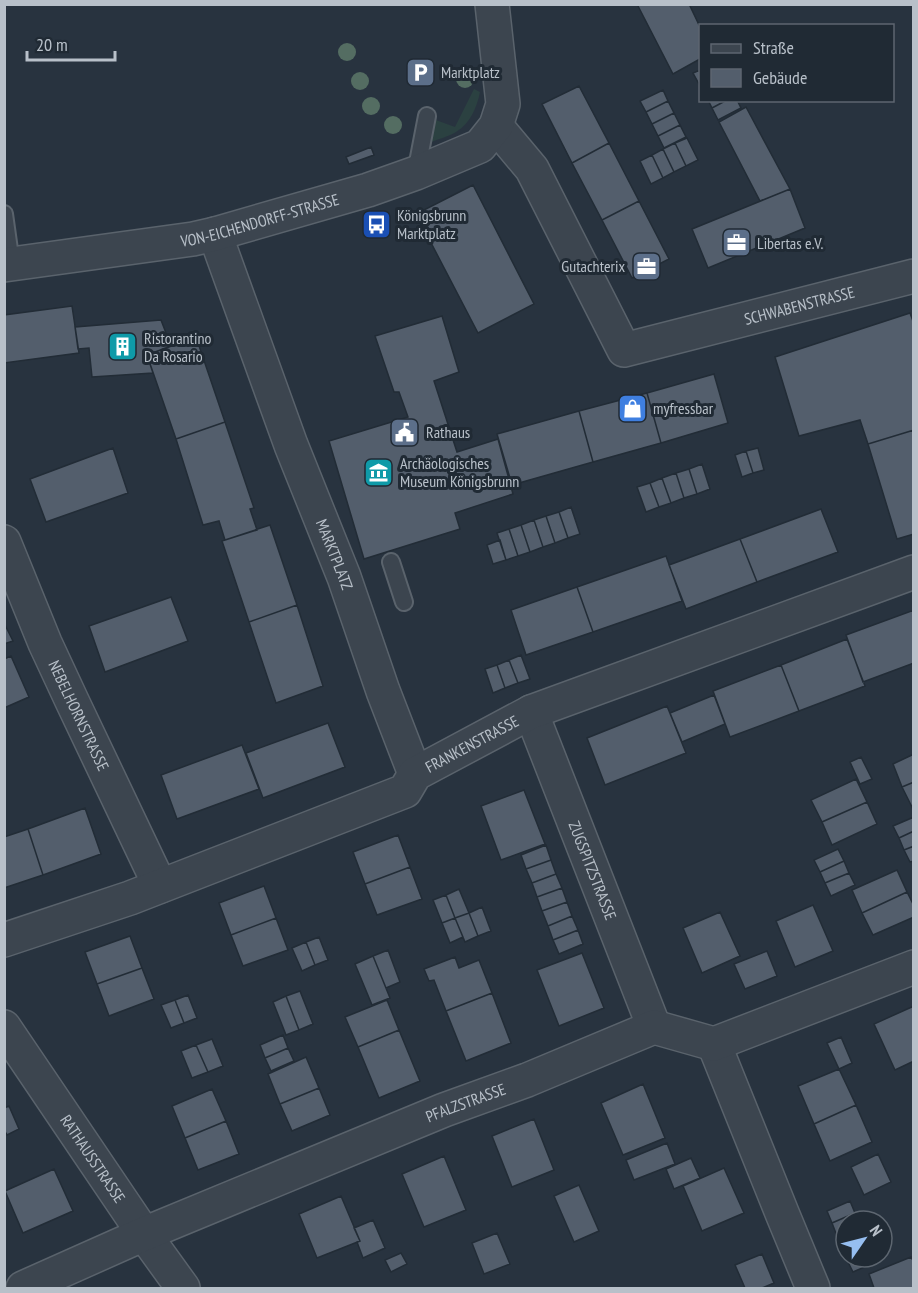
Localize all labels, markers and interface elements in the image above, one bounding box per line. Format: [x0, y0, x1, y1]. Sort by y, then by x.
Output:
scale bar [27, 24, 116, 62]
legend [699, 24, 894, 102]
text: 20 m [36, 33, 68, 56]
text: Straße [753, 36, 794, 59]
parking icon: Marktplatz [404, 56, 436, 88]
place label: Marktplatz [441, 62, 500, 82]
text: Gebäude [753, 66, 807, 89]
street label: VON-EICHENDORFF-STRASSE [178, 189, 341, 251]
place label: Königsbrunn Marktplatz [397, 205, 466, 243]
bus stop icon: Königsbrunn Marktplatz [360, 208, 392, 240]
office icon: Libertas e.V. [720, 227, 752, 259]
place label: Libertas e.V. [757, 233, 823, 253]
office icon: Gutachterix [630, 250, 662, 282]
place label: Gutachterix [561, 256, 625, 276]
street label: SCHWABENSTRASSE [742, 282, 857, 329]
place label: Ristorantino Da Rosario [144, 328, 211, 366]
building icon: Ristorantino Da Rosario [107, 331, 139, 363]
shop icon: myfressbar [616, 392, 648, 424]
place label: myfressbar [653, 398, 714, 418]
public building icon: Rathaus [389, 416, 421, 448]
place label: Rathaus [426, 422, 470, 442]
place label: Archäologisches Museum Königsbrunn [400, 453, 519, 491]
museum icon: Archäologisches Museum Königsbrunn [363, 456, 395, 488]
street label: MARKTPLATZ [312, 516, 358, 592]
street label: NEBELHORNSTRASSE [44, 657, 114, 774]
street label: FRANKENSTRASSE [422, 711, 522, 777]
street label: ZUGSPITZSTRASSE [565, 818, 621, 923]
street label: PFALZSTRASSE [423, 1079, 508, 1127]
street label: RATHAUSSTRASSE [56, 1111, 130, 1207]
north arrow [834, 1209, 894, 1269]
text: N [866, 1221, 887, 1240]

